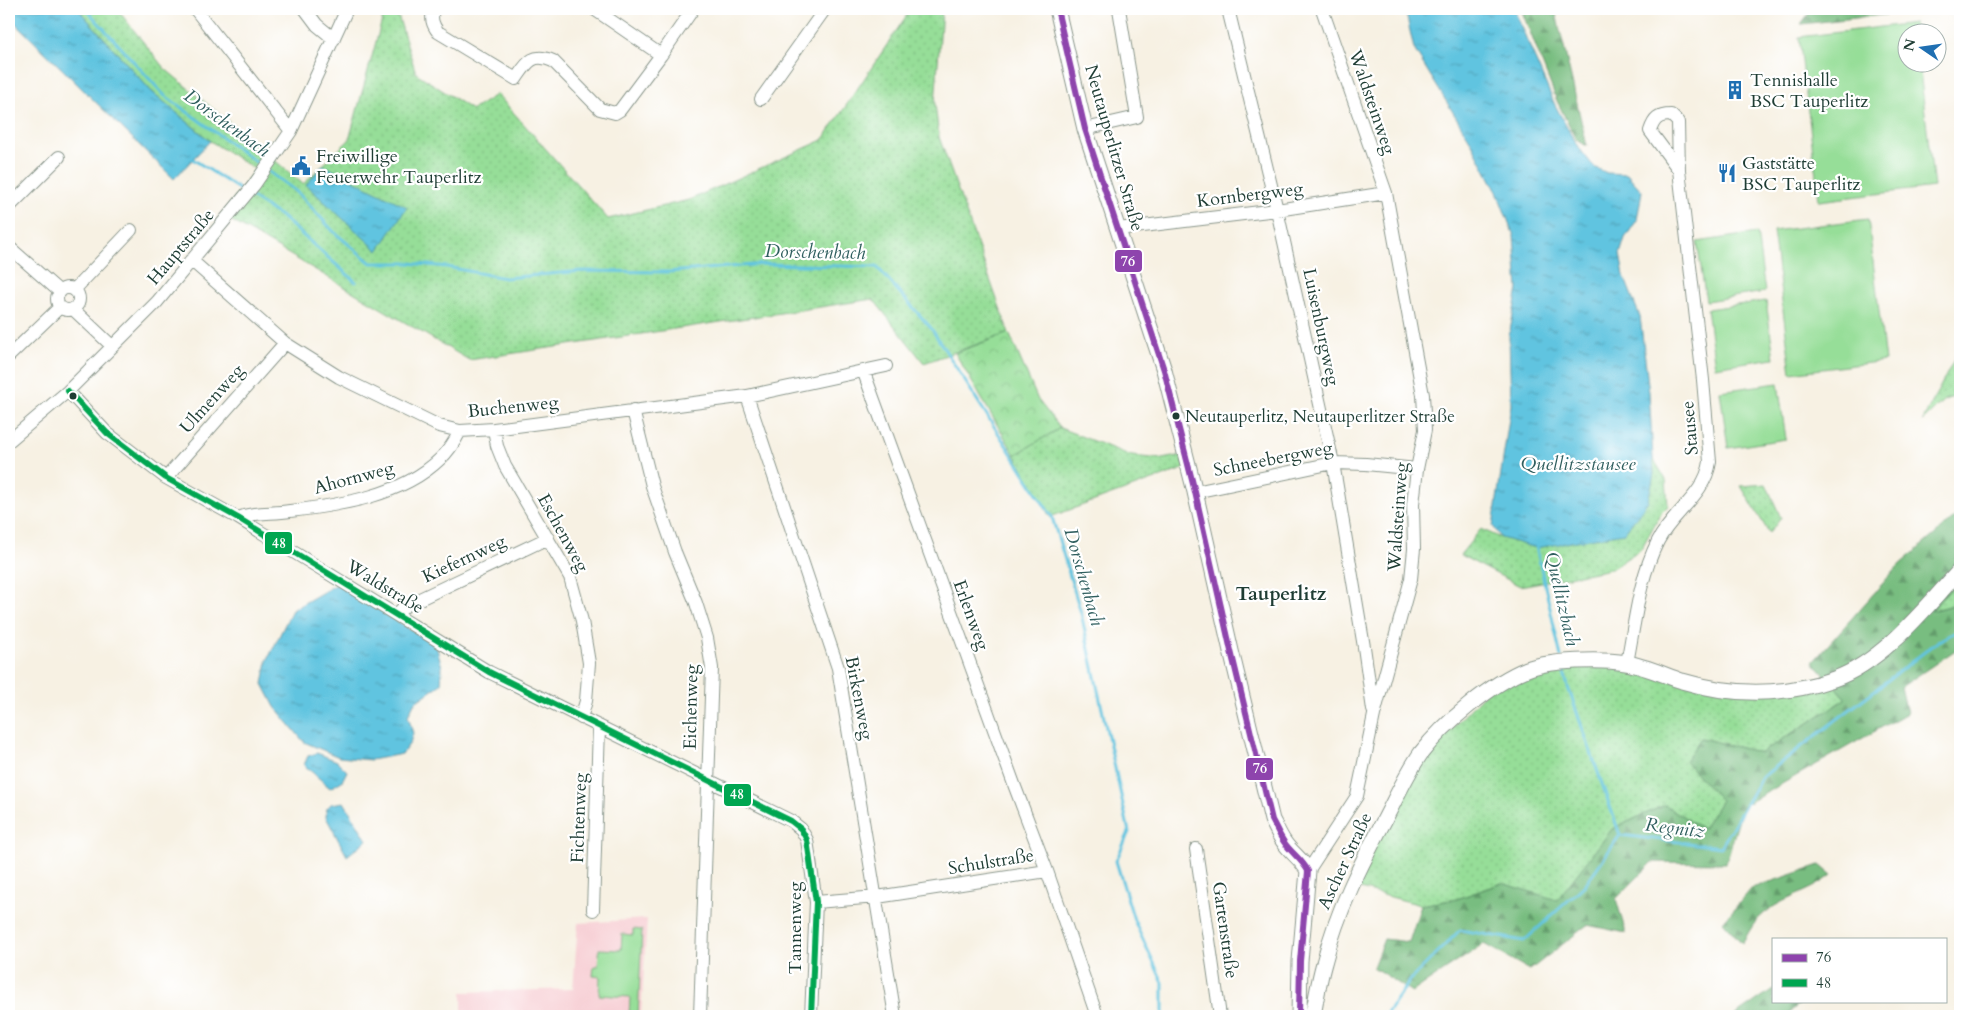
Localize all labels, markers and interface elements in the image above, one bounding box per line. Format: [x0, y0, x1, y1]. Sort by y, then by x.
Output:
north arrow [1896, 22, 1946, 72]
text: N [1899, 37, 1920, 53]
street label: Waldsteinweg [1342, 45, 1402, 159]
street label: Neutauperlitzer Straße [1078, 62, 1150, 234]
place label: Tennishalle BSC Tauperlitz [1750, 68, 1868, 114]
building icon: Tennishalle BSC Tauperlitz [1724, 79, 1746, 101]
water label: Dorschenbach [179, 83, 275, 163]
place label: Freiwillige Feuerwehr Tauperlitz [316, 144, 481, 190]
place label: Gaststätte BSC Tauperlitz [1742, 151, 1860, 197]
public building icon: Freiwillige Feuerwehr Tauperlitz [290, 155, 312, 177]
restaurant icon: Gaststätte BSC Tauperlitz [1716, 162, 1738, 184]
street label: Kornbergweg [1195, 176, 1306, 214]
street label: Hauptstraße [142, 203, 220, 291]
water label: Dorschenbach [764, 238, 866, 266]
line badge: 76 [1114, 249, 1143, 273]
text: 76 [1121, 252, 1135, 271]
street label: Luisenburgweg [1296, 266, 1346, 389]
street label: Ulmenweg [174, 358, 251, 439]
street label: Buchenweg [466, 390, 561, 424]
unlabelled marker [68, 391, 78, 401]
street label: Stausee [1675, 400, 1705, 456]
place label: Neutauperlitz, Neutauperlitzer Straße [1185, 405, 1455, 428]
marker: Neutauperlitz, Neutauperlitzer Straße [1171, 411, 1181, 421]
street label: Schneebergweg [1211, 435, 1336, 483]
water label: Quellitzstausee [1520, 451, 1636, 477]
street label: Ahornweg [311, 455, 398, 501]
street label: Waldsteinweg [1382, 461, 1414, 574]
street label: Eschenweg [531, 489, 595, 578]
water label: Dorschenbach [1058, 525, 1110, 629]
street label: Kiefernweg [418, 528, 511, 589]
line badge: 48 [264, 531, 293, 555]
text: 48 [272, 534, 286, 553]
water label: Quellitzbach [1539, 549, 1585, 649]
street label: Waldstraße [341, 553, 429, 620]
street label: Erlenweg [947, 576, 996, 655]
district label: Tauperlitz [1235, 580, 1327, 607]
street label: Birkenweg [839, 654, 880, 743]
street label: Eichenweg [678, 663, 704, 750]
line badge: 76 [1245, 757, 1274, 781]
text: 76 [1253, 759, 1267, 778]
street label: Fichtenweg [565, 772, 593, 864]
line badge: 48 [723, 783, 752, 807]
text: 48 [730, 785, 744, 804]
street label: Ascher Straße [1312, 808, 1378, 914]
water label: Regnitz [1644, 811, 1707, 845]
street label: Schulstraße [946, 843, 1036, 881]
street label: Gartenstraße [1206, 880, 1244, 980]
street label: Tannenweg [783, 881, 808, 974]
legend [1772, 938, 1946, 1002]
text: 76 [1816, 947, 1832, 967]
text: 48 [1816, 973, 1831, 993]

